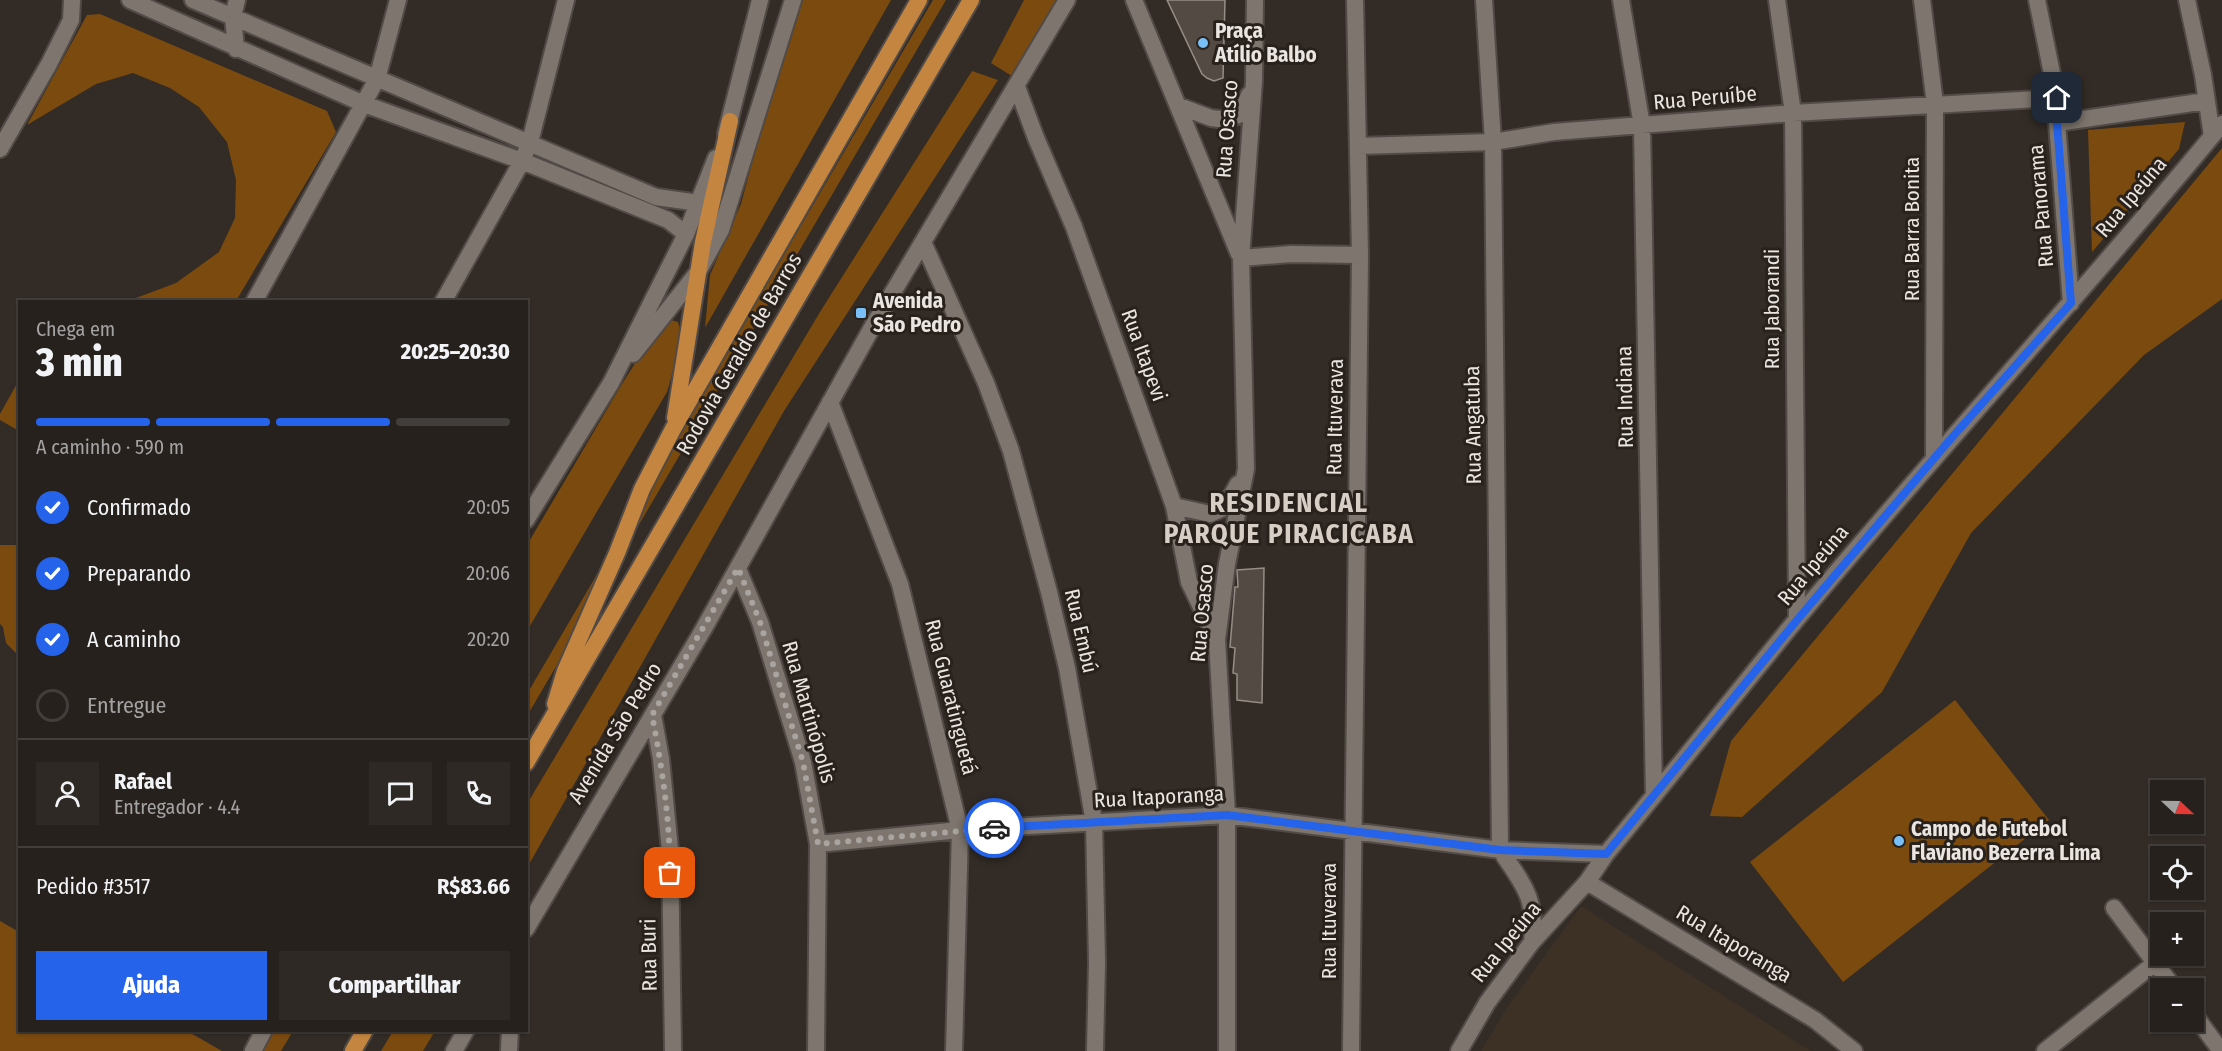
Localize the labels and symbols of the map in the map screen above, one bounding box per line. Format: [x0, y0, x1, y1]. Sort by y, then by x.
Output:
place label: Praça Atílio Balbo [1214, 18, 1317, 68]
marker: Praça Atílio Balbo [1196, 36, 1210, 50]
pin [2031, 72, 2082, 123]
street label: Rua Osasco [1211, 79, 1243, 179]
street label: Rua Peruíbe [1652, 81, 1758, 115]
street label: Rua Panorama [2023, 143, 2059, 269]
street label: Rua Ipeúna [2090, 151, 2172, 243]
street label: Rua Barra Bonita [1899, 157, 1925, 301]
street label: Rodovia Geraldo de Barros [671, 249, 807, 459]
street label: Rua Jaborandi [1759, 249, 1785, 369]
place label: Avenida São Pedro [872, 288, 961, 338]
street label: Rua Itapevi [1115, 305, 1173, 405]
marker: Avenida São Pedro [854, 306, 868, 320]
street label: Rua Indiana [1611, 346, 1639, 448]
street label: Rua Ituverava [1321, 358, 1349, 476]
street label: Rua Angatuba [1459, 365, 1487, 485]
district label: RESIDENCIAL PARQUE PIRACICABA [1164, 487, 1414, 550]
street label: Rua Ipeúna [1772, 519, 1854, 611]
street label: Rua Osasco [1185, 563, 1219, 663]
street label: Rua Embú [1059, 586, 1103, 676]
street label: Rua Guaratinguetá [919, 617, 983, 777]
street label: Rua Martinópolis [776, 638, 842, 786]
street label: Avenida São Pedro [563, 658, 667, 808]
north arrow [2150, 780, 2204, 834]
street label: Rua Itaporanga [1093, 781, 1225, 813]
courier [964, 798, 1024, 858]
place label: Campo de Futebol Flaviano Bezerra Lima [1911, 816, 2101, 866]
marker: Campo de Futebol Flaviano Bezerra Lima [1892, 834, 1906, 848]
pin [644, 847, 695, 898]
street label: Rua Ituverava [1316, 863, 1342, 979]
street label: Rua Ipeúna [1465, 896, 1547, 988]
street label: Rua Itaporanga [1672, 899, 1796, 989]
street label: Rua Buri [635, 918, 663, 992]

